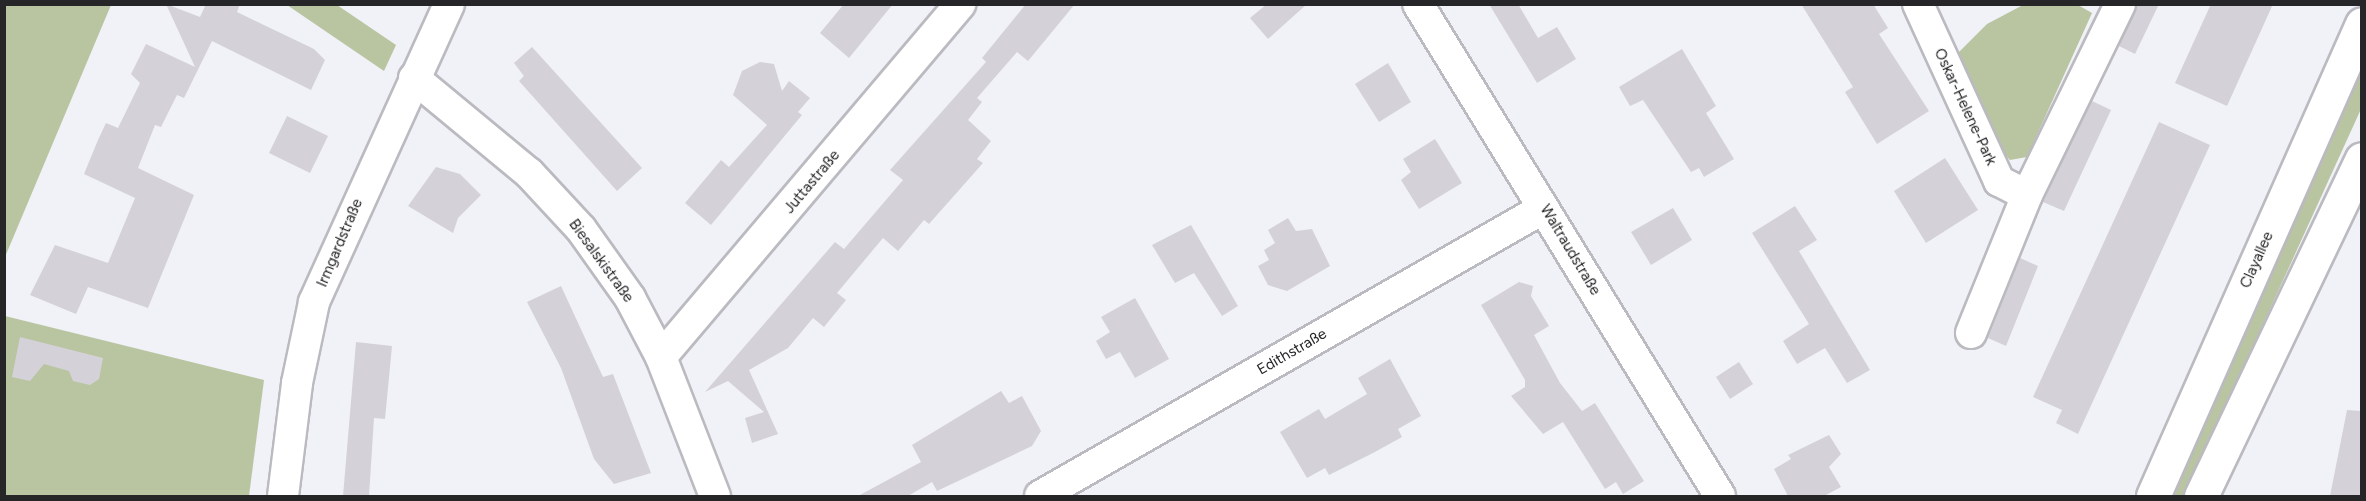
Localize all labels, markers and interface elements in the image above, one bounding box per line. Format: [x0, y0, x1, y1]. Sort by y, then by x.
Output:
street label: Oskar-Helene-Park [1930, 46, 2000, 168]
street label: Juttastraße [780, 147, 844, 217]
street label: Irmgardstraße [313, 196, 367, 290]
street label: Waltraudstraße [1536, 202, 1604, 298]
street label: Biesalskistraße [565, 216, 637, 306]
street label: Clayallee [2237, 229, 2277, 291]
street label: Edithstraße [1254, 325, 1330, 379]

